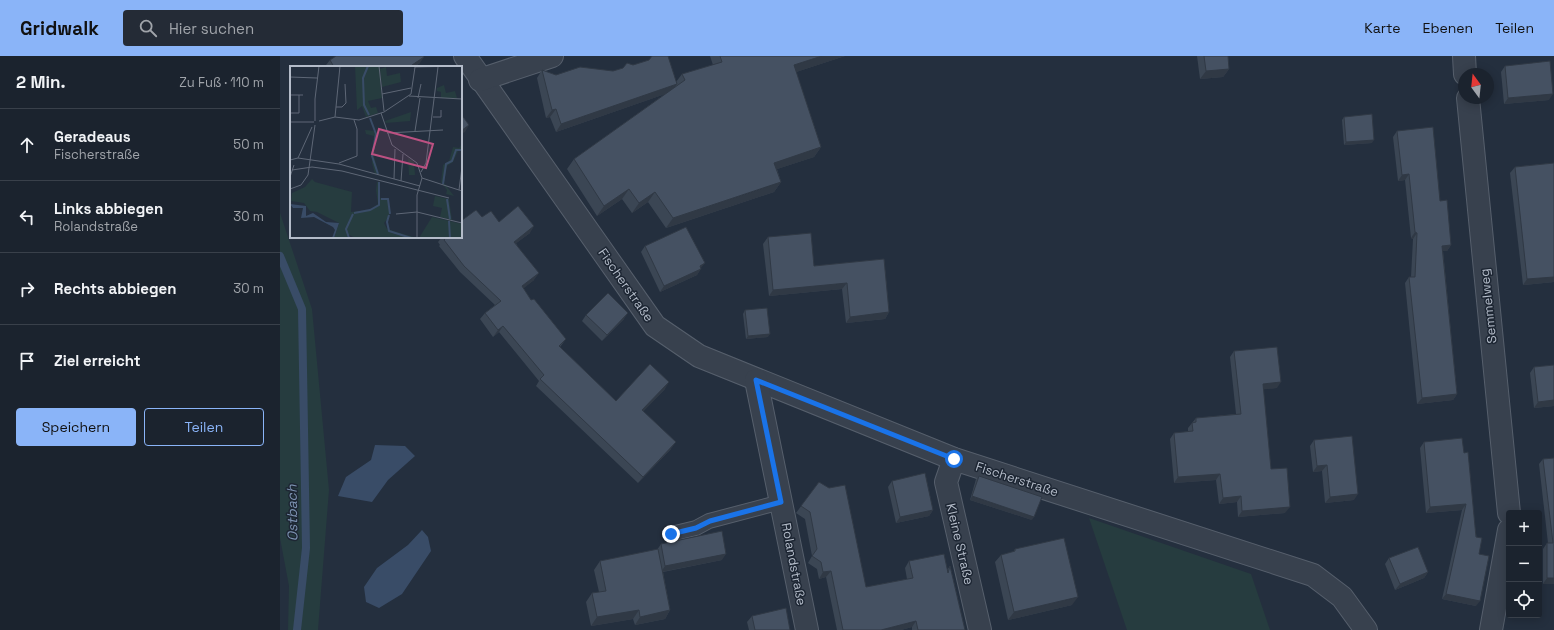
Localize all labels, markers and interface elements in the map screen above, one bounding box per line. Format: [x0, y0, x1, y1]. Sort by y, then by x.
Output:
search box [123, 10, 403, 46]
text: Gridwalk [20, 16, 99, 41]
icon: search [137, 17, 159, 39]
text: Hier suchen [169, 19, 254, 38]
text: Karte [1364, 19, 1401, 37]
text: Ebenen [1423, 19, 1473, 37]
text: Teilen [1495, 19, 1534, 37]
inset map [290, 66, 462, 238]
north arrow [1458, 68, 1494, 104]
text: 2 Min. [16, 71, 65, 93]
text: Zu Fuß · 110 m [179, 74, 264, 91]
text: Geradeaus [54, 127, 131, 146]
icon: ahead [16, 134, 38, 156]
text: 50 m [233, 136, 264, 153]
text: Fischerstraße [54, 146, 140, 163]
text: Links abbiegen [54, 199, 163, 218]
icon: left [16, 206, 38, 228]
text: 30 m [233, 208, 264, 225]
text: Rolandstraße [54, 218, 138, 235]
street label: Fischerstraße [594, 245, 658, 325]
street label: Semmelweg [1476, 268, 1500, 344]
icon: right [16, 278, 38, 300]
text: Rechts abbiegen [54, 279, 176, 298]
text: 30 m [233, 280, 264, 297]
icon: arrive [16, 350, 38, 372]
text: Ziel erreicht [54, 351, 141, 370]
button: Speichern [16, 408, 136, 446]
button: Teilen [144, 408, 264, 446]
route start [945, 450, 963, 468]
street label: Fischerstraße [973, 458, 1061, 500]
water label: Ostbach [282, 484, 301, 542]
street label: Kleine Straße [942, 502, 978, 586]
map controls [1506, 510, 1542, 618]
button: + [1506, 510, 1542, 546]
street label: Rolandstraße [778, 521, 810, 607]
route end [662, 525, 680, 543]
button: − [1506, 546, 1542, 582]
button: locate [1506, 582, 1542, 618]

